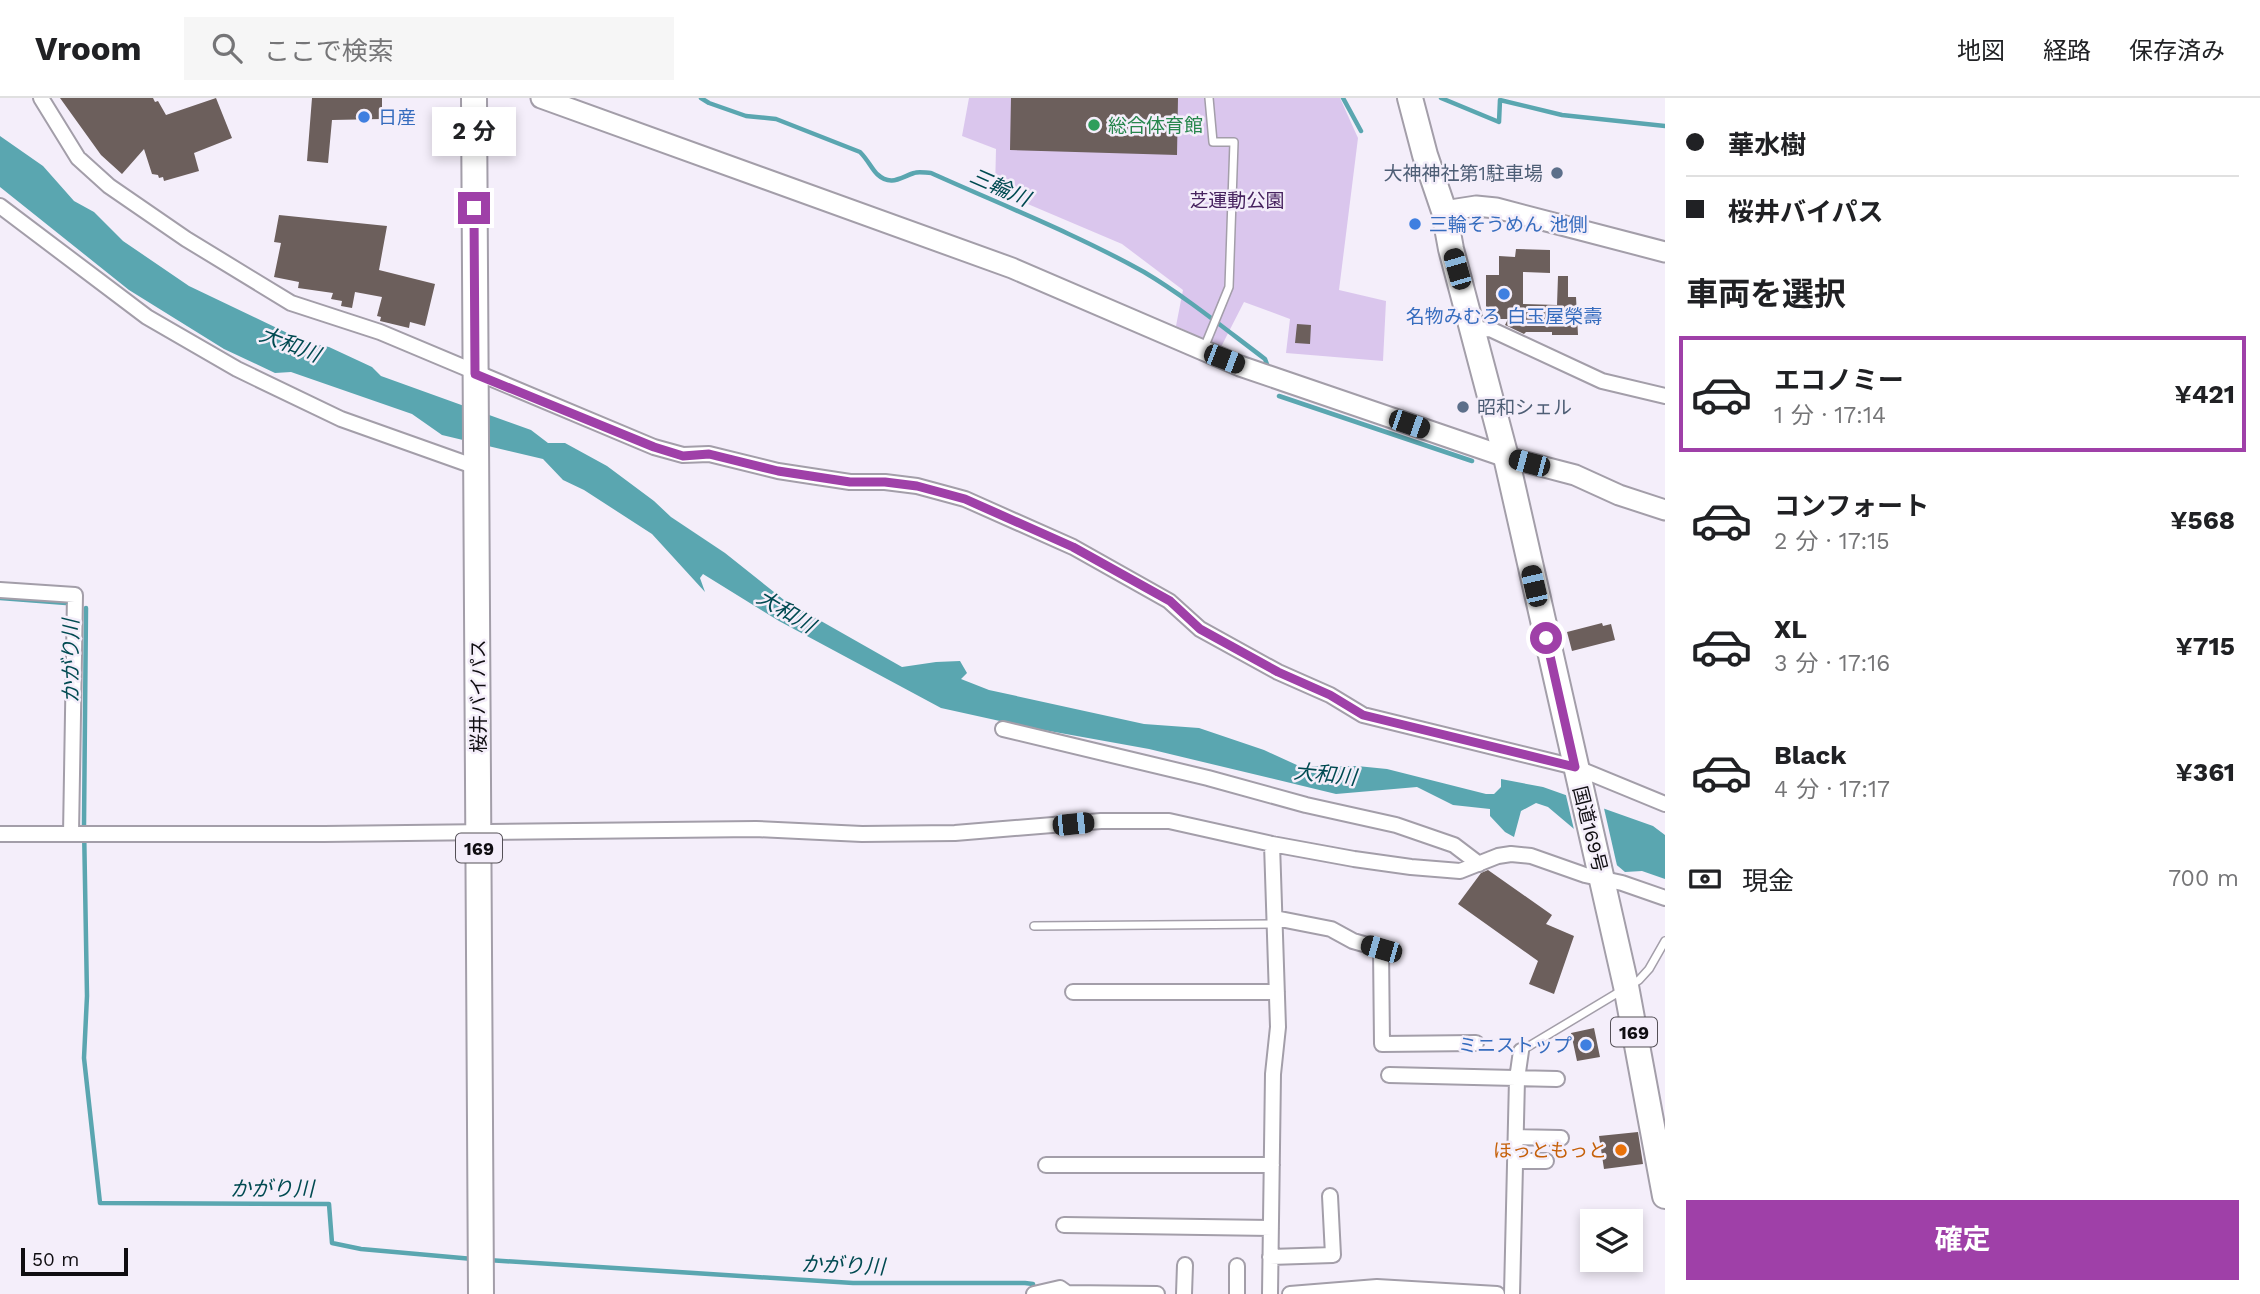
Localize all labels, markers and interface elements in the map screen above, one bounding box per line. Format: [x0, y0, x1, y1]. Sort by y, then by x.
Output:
search box [184, 17, 674, 80]
text: Vroom [35, 29, 142, 68]
icon: search [208, 29, 246, 67]
text: ここで検索 [264, 36, 394, 66]
text: 地図 [1957, 37, 2005, 65]
text: 経路 [2043, 37, 2091, 65]
text: 保存済み [2129, 37, 2225, 65]
place label: 日産 [378, 106, 416, 129]
callout: 2 分 [432, 106, 516, 155]
marker: 日産 [356, 109, 372, 125]
place label: 総合体育館 [1108, 114, 1203, 137]
marker: 総合体育館 [1086, 117, 1102, 133]
text: 2 分 [452, 118, 496, 145]
text: 華水樹 [1728, 130, 1806, 160]
place label: 大神神社第1駐車場 [1384, 162, 1543, 185]
water label: 三輪川 [966, 163, 1036, 212]
marker: 大神神社第1駐車場 [1549, 165, 1565, 181]
park label: 芝運動公園 [1189, 189, 1285, 212]
route end [458, 192, 490, 224]
text: 桜井バイパス [1728, 197, 1883, 227]
place label: 三輪そうめん 池側 [1429, 213, 1587, 236]
marker: 三輪そうめん 池側 [1407, 216, 1423, 232]
car [1442, 246, 1473, 292]
text: 車両を選択 [1686, 275, 1846, 313]
marker: 名物みむろ 白玉屋榮壽 [1496, 286, 1512, 302]
place label: 名物みむろ 白玉屋榮壽 [1406, 305, 1602, 328]
water label: 大和川 [256, 321, 326, 368]
car [1201, 342, 1248, 376]
icon: car [1690, 363, 1753, 426]
text: エコノミー [1774, 365, 1904, 395]
text: ¥421 [2174, 379, 2235, 409]
place label: 昭和シェル [1477, 396, 1572, 419]
marker: 昭和シェル [1455, 399, 1471, 415]
text: 1 分 · 17:14 [1774, 402, 1886, 429]
car [1386, 407, 1433, 441]
car [1506, 447, 1553, 479]
icon: car [1690, 489, 1753, 552]
text: コンフォート [1774, 491, 1929, 521]
text: ¥568 [2170, 505, 2235, 535]
text: 2 分 · 17:15 [1774, 528, 1890, 555]
car [1520, 563, 1549, 609]
water label: 大和川 [753, 584, 821, 639]
text: XL [1774, 614, 1807, 644]
icon: car [1690, 615, 1753, 678]
water label: かがり川 [58, 617, 83, 703]
route start [1530, 622, 1562, 654]
text: ¥715 [2176, 631, 2235, 661]
street label: 桜井バイパス [467, 639, 490, 753]
text: 3 分 · 17:16 [1774, 650, 1890, 677]
text: Black [1774, 740, 1846, 770]
icon: car [1690, 741, 1753, 804]
text: ¥361 [2176, 757, 2235, 787]
water label: 大和川 [1292, 758, 1360, 790]
text: 4 分 · 17:17 [1774, 776, 1890, 803]
street label: 国道169号 [1568, 784, 1612, 874]
car [1052, 811, 1095, 837]
road number: 169 [456, 834, 502, 862]
icon: cash [1686, 860, 1724, 898]
text: 700 m [2168, 865, 2239, 892]
text: 現金 [1742, 866, 1794, 896]
car [1358, 933, 1405, 965]
road number: 169 [1611, 1017, 1657, 1046]
place label: ミニストップ [1458, 1034, 1572, 1057]
marker: ミニストップ [1578, 1037, 1594, 1053]
place label: ほっともっと [1493, 1139, 1607, 1162]
marker: ほっともっと [1613, 1142, 1629, 1158]
water label: かがり川 [230, 1176, 316, 1201]
button: 確定 [1686, 1200, 2239, 1280]
map controls [1580, 1209, 1643, 1272]
button: layers [1580, 1209, 1643, 1272]
scale bar [21, 1245, 128, 1277]
text: 50 m [32, 1248, 79, 1271]
water label: かがり川 [801, 1251, 887, 1279]

